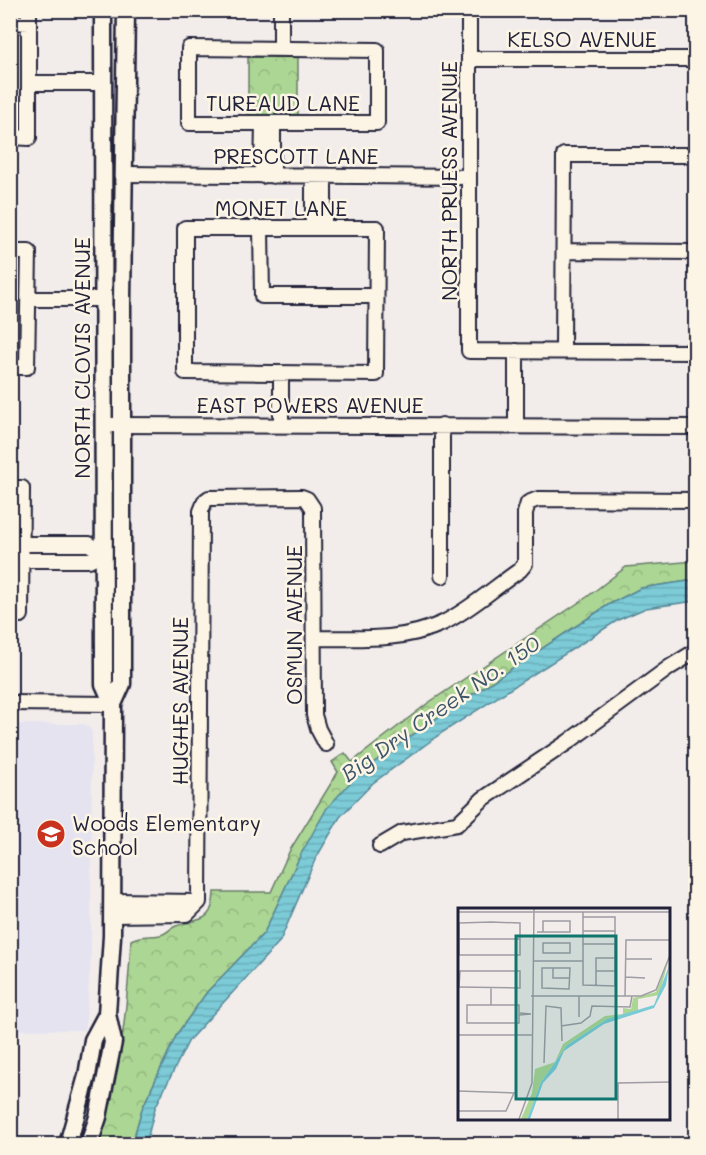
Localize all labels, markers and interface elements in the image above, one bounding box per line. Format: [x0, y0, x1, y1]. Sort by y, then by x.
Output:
street label: KELSO AVENUE [507, 25, 657, 52]
street label: NORTH PRUESS AVENUE [435, 61, 462, 301]
street label: TUREAUD LANE [206, 89, 360, 116]
street label: PRESCOTT LANE [214, 142, 379, 169]
street label: MONET LANE [215, 194, 347, 221]
street label: NORTH CLOVIS AVENUE [68, 237, 95, 479]
street label: EAST POWERS AVENUE [196, 391, 424, 418]
street label: OSMUN AVENUE [280, 545, 307, 705]
street label: HUGHES AVENUE [166, 617, 193, 785]
water label: Big Dry Creek No. 150 [335, 628, 546, 788]
place label: Woods Elementary School [72, 809, 261, 860]
school or university icon: Woods Elementary School [35, 818, 67, 850]
inset map [458, 908, 670, 1119]

